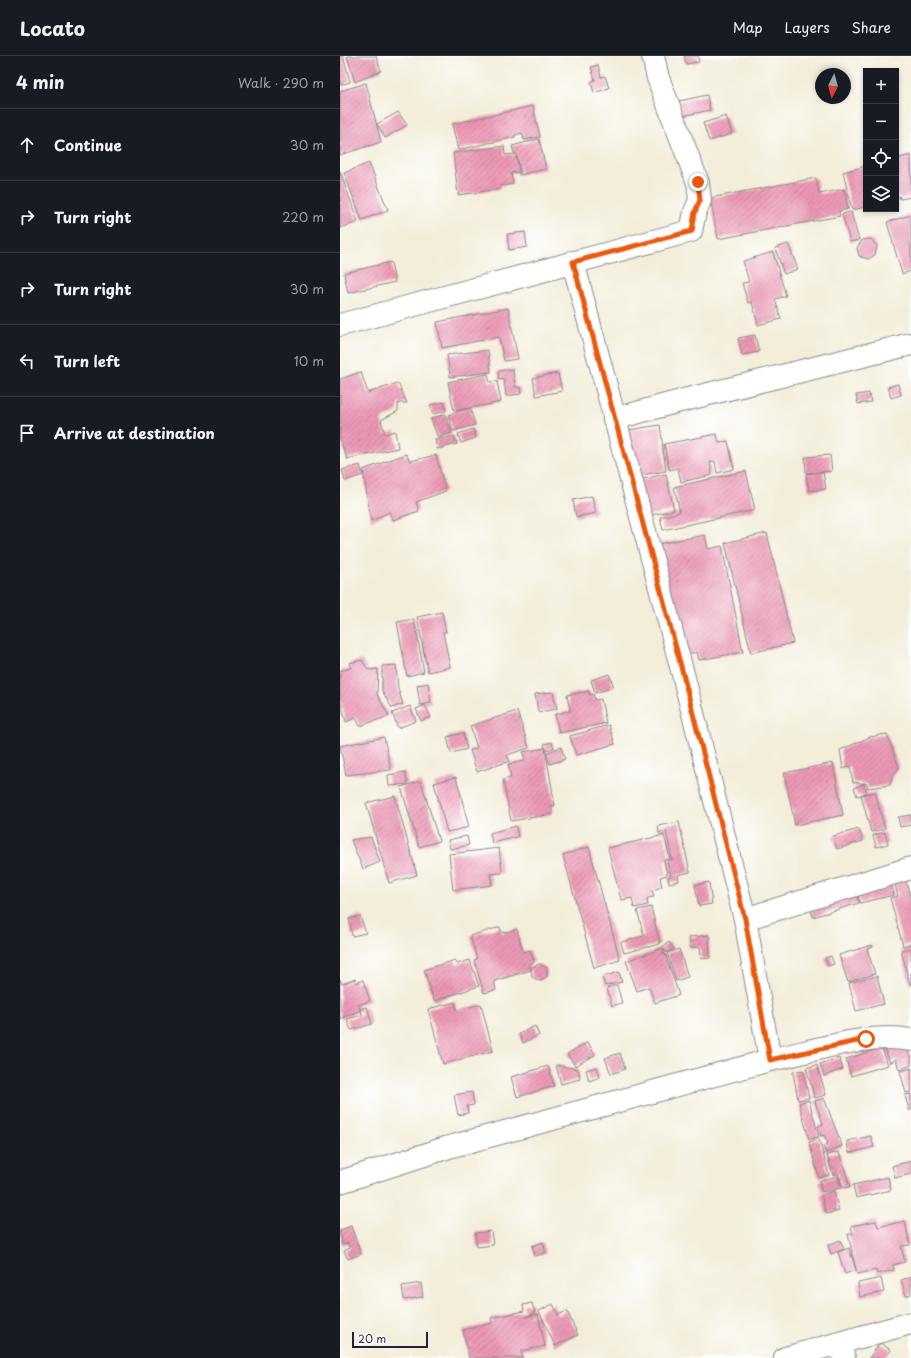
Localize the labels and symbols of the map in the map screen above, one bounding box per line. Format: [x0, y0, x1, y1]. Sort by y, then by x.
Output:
north arrow [815, 68, 851, 104]
route end [689, 173, 707, 191]
route start [857, 1030, 875, 1048]
scale bar [352, 1330, 428, 1349]

